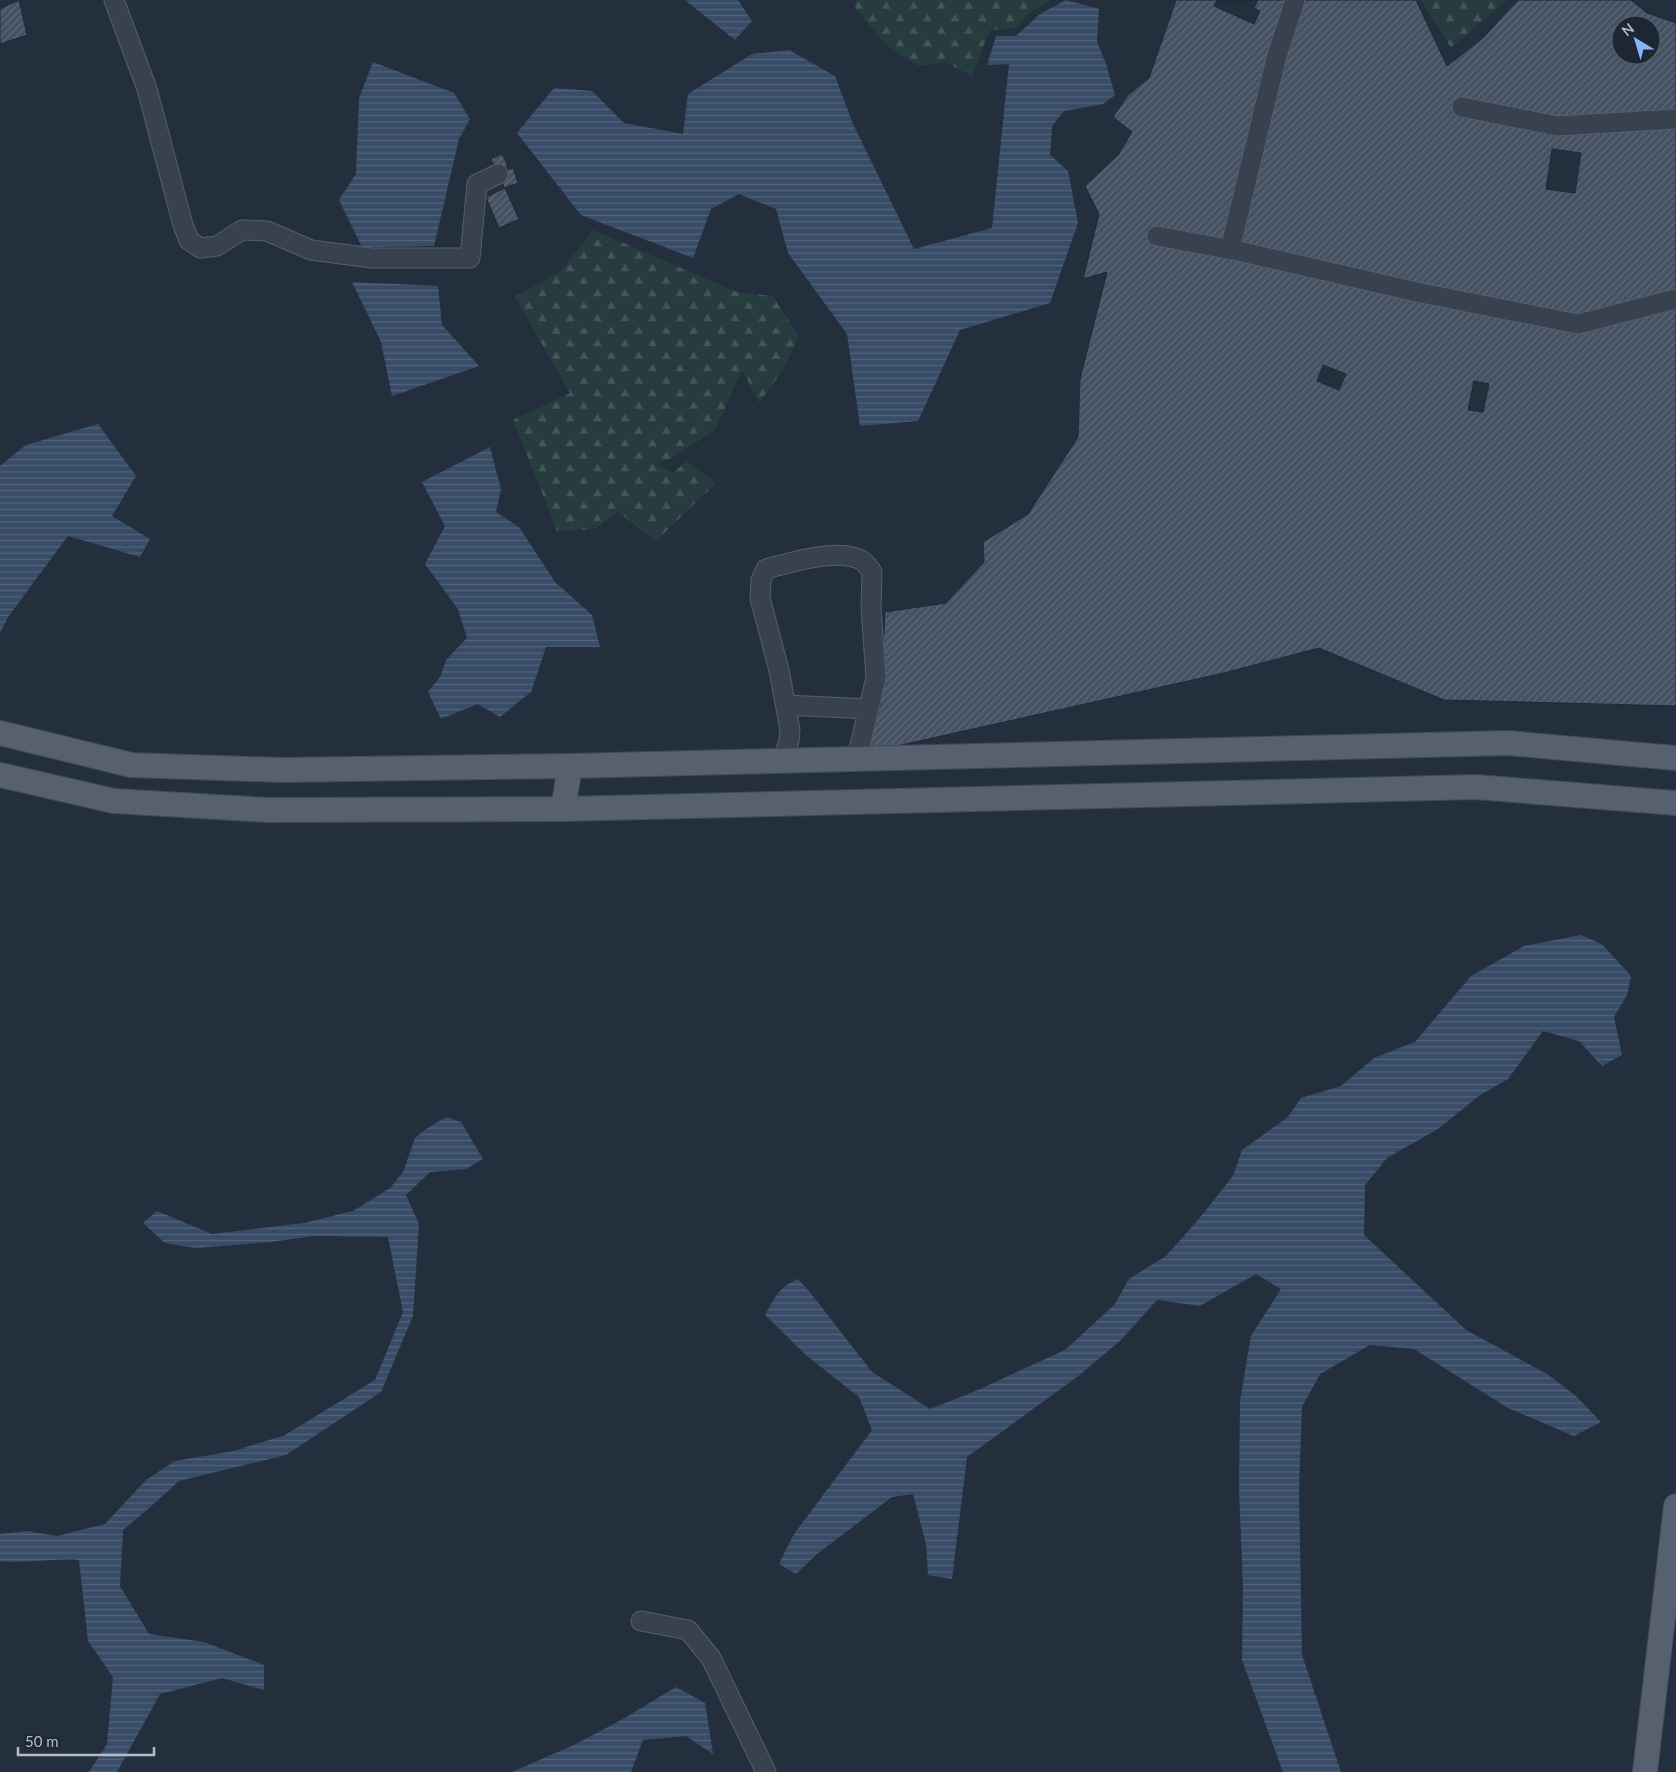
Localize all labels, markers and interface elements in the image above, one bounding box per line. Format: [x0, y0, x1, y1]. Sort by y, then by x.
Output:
north arrow [1611, 15, 1661, 65]
text: N [1618, 19, 1637, 39]
scale bar [18, 1724, 154, 1756]
text: 50 m [25, 1732, 59, 1750]

